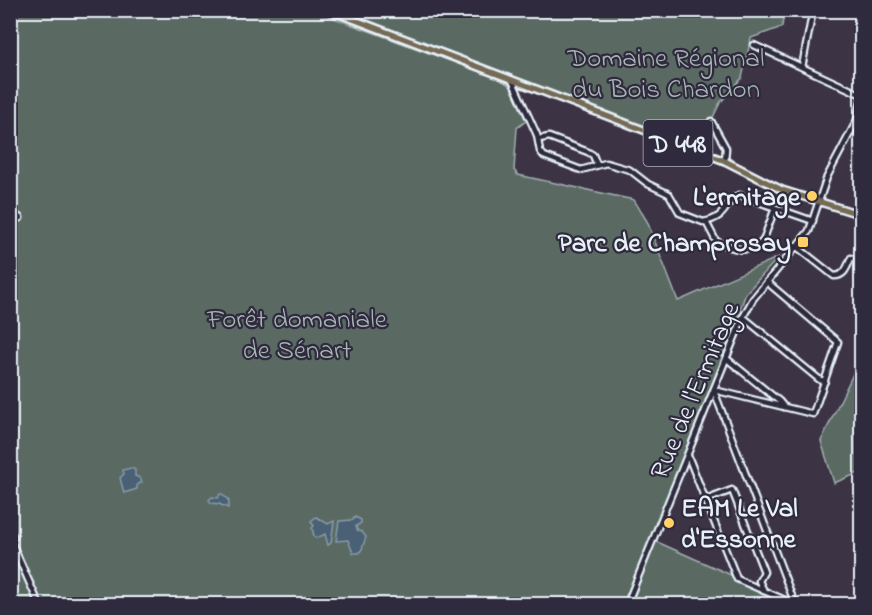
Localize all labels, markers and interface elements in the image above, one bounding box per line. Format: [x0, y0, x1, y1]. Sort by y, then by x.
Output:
park label: Domaine Régional du Bois Chardon [567, 40, 764, 110]
road number: D 448 [644, 120, 712, 166]
place label: L'ermitage [693, 179, 801, 219]
marker: L'ermitage [805, 189, 819, 203]
place label: Parc de Champrosay [558, 225, 791, 264]
marker: Parc de Champrosay [796, 235, 810, 249]
street label: Rue de l'Ermitage [641, 296, 752, 486]
park label: Forêt domaniale de Sénart [206, 301, 388, 371]
place label: EAM Le Val d'Essonne [681, 490, 798, 560]
marker: EAM Le Val d'Essonne [662, 516, 676, 530]

